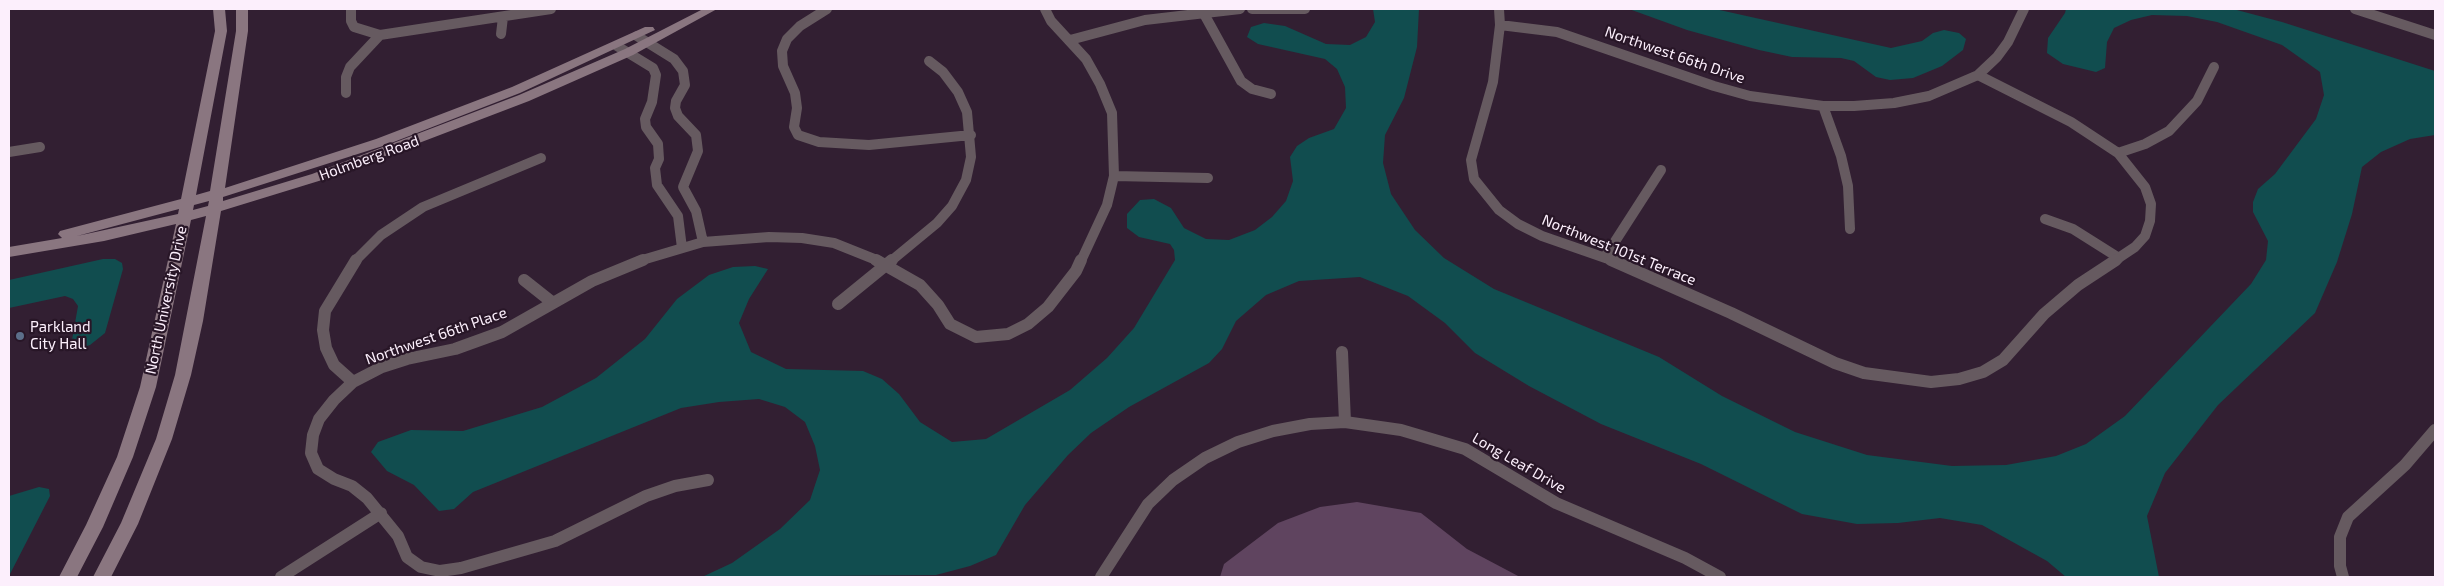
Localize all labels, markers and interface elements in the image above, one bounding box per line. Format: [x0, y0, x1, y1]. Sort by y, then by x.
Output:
street label: Northwest 66th Drive [1603, 23, 1747, 87]
street label: Holmberg Road [317, 132, 421, 184]
street label: Northwest 101st Terrace [1539, 211, 1699, 289]
street label: North University Drive [141, 224, 191, 376]
street label: Northwest 66th Place [363, 303, 509, 369]
place label: Parkland City Hall [30, 318, 91, 353]
marker: Parkland City Hall [14, 330, 26, 342]
street label: Long Leaf Drive [1469, 429, 1569, 497]

